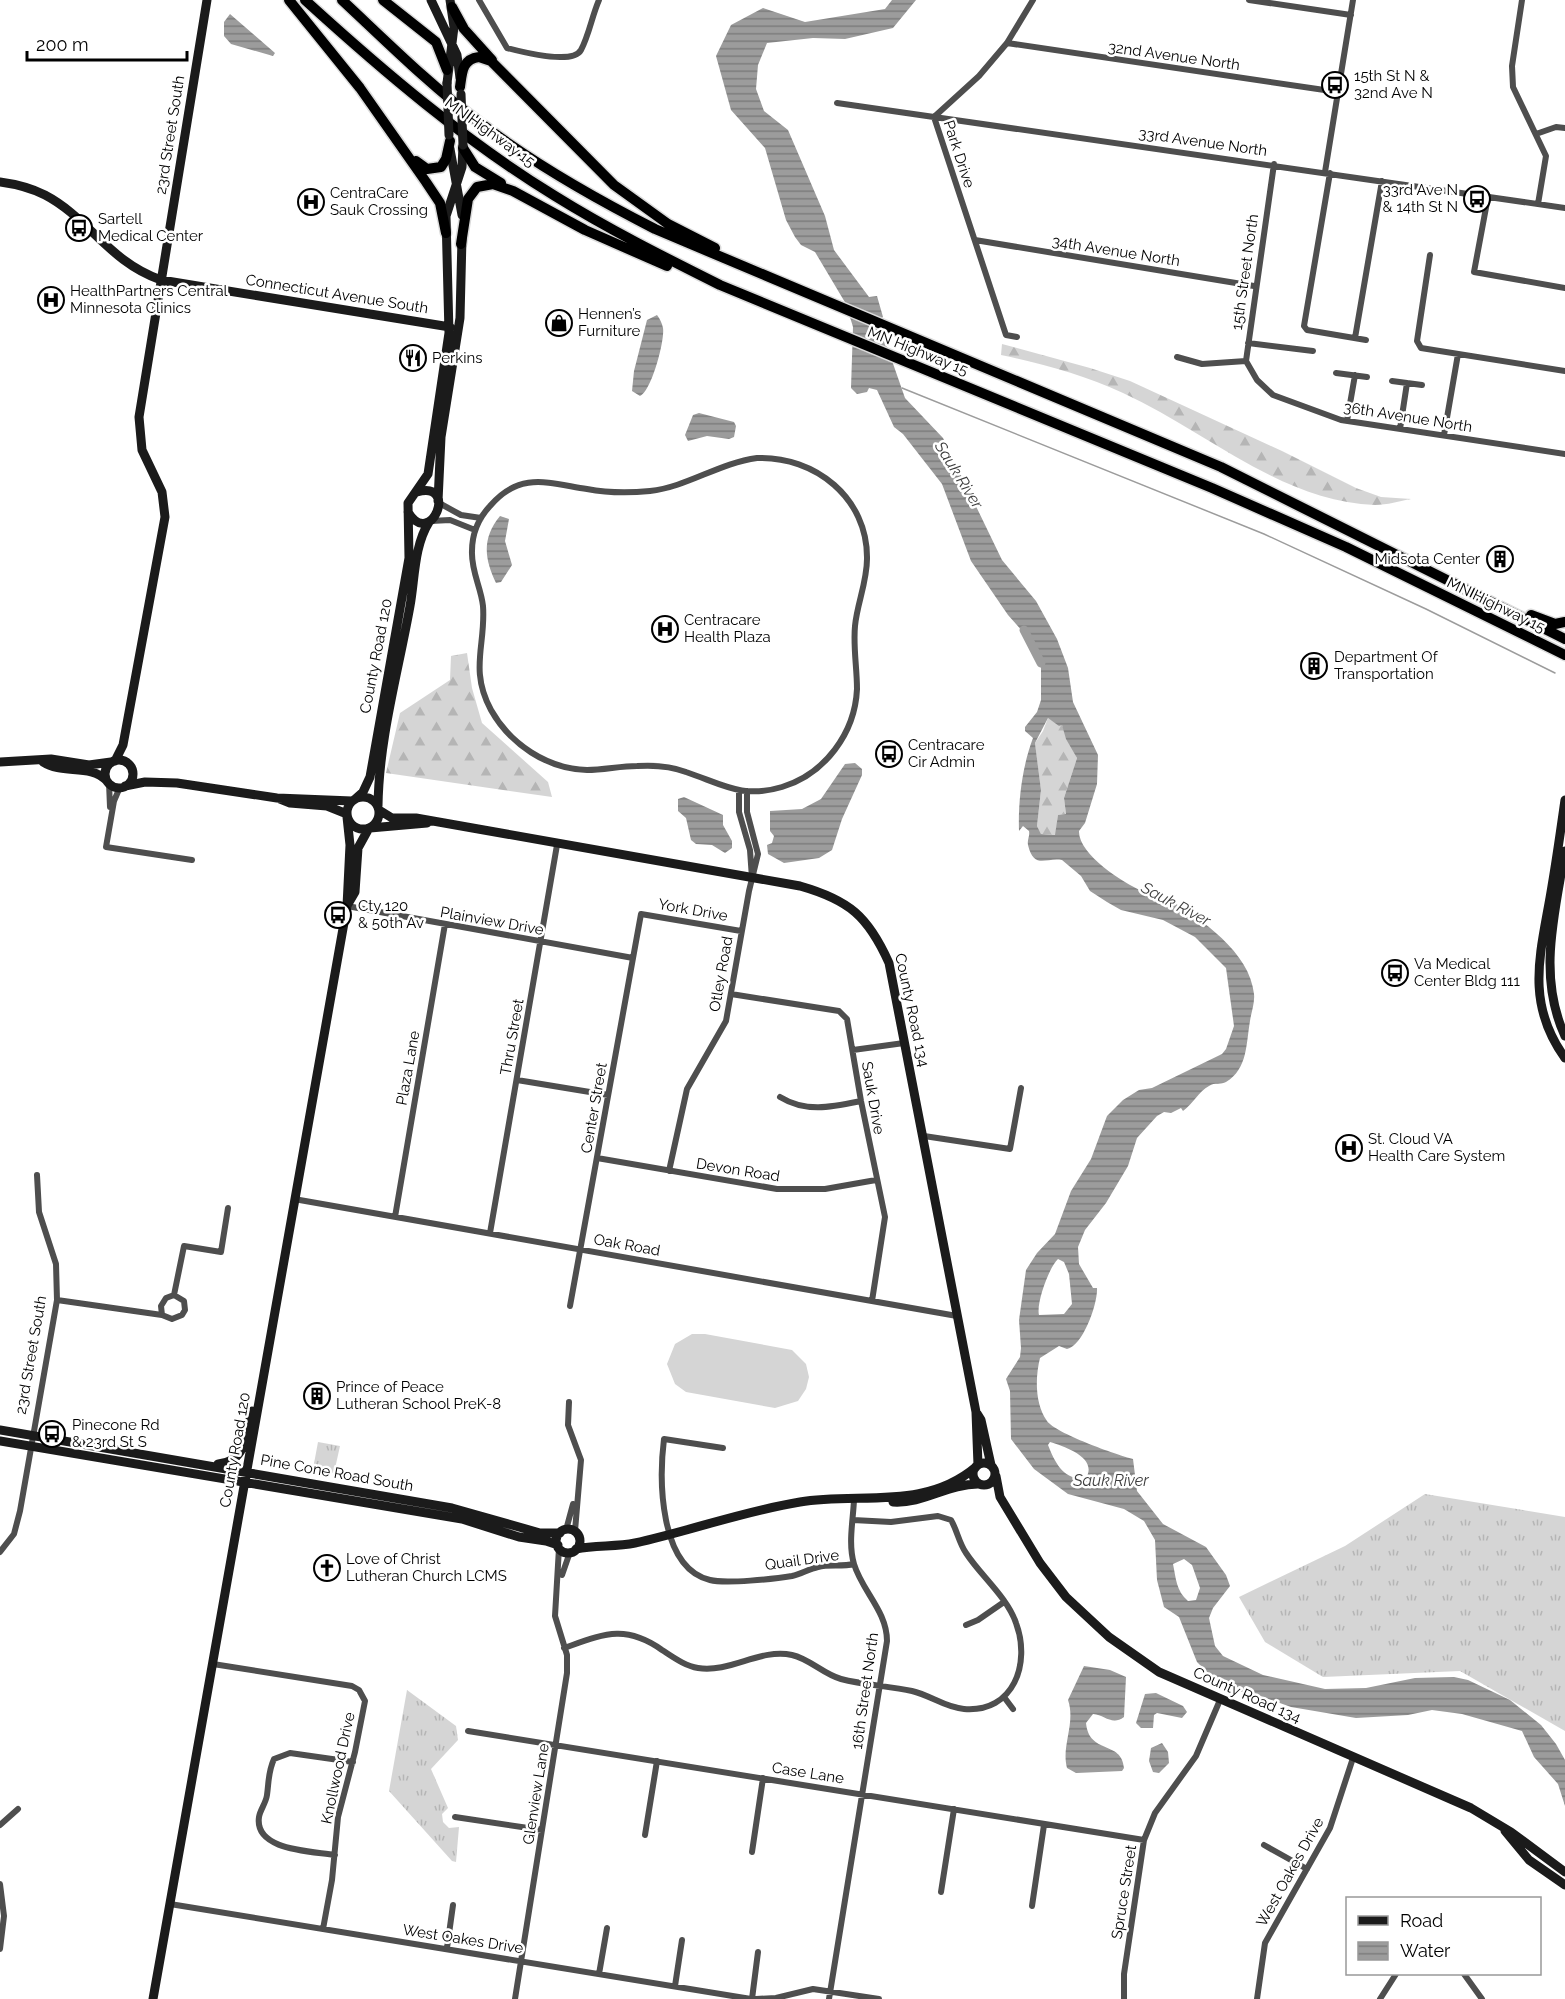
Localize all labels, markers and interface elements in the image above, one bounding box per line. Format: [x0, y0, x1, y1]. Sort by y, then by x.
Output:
scale bar [27, 24, 188, 62]
text: 200 m [36, 34, 89, 55]
street label: 32nd Avenue North [1107, 38, 1241, 74]
place label: 15th St N & 32nd Ave N [1354, 67, 1433, 102]
bus stop icon: 15th St N & 32nd Ave N [1320, 70, 1350, 100]
street label: 23rd Street South [152, 74, 188, 196]
street label: MN Highway 15 [441, 93, 539, 171]
street label: Park Drive [940, 118, 978, 190]
street label: 33rd Avenue North [1138, 124, 1268, 160]
place label: 33rd Ave N & 14th St N [1383, 181, 1458, 216]
place label: CentraCare Sauk Crossing [330, 184, 428, 219]
bus stop icon: 33rd Ave N & 14th St N [1462, 184, 1492, 214]
hospital icon: CentraCare Sauk Crossing [296, 187, 326, 217]
place label: Sartell Medical Center [98, 210, 204, 245]
bus stop icon: Sartell Medical Center [64, 213, 94, 243]
street label: 15th Street North [1228, 213, 1262, 331]
street label: 34th Avenue North [1051, 232, 1181, 270]
street label: Connecticut Avenue South [244, 271, 430, 317]
place label: HealthPartners Central Minnesota Clinics [70, 282, 229, 317]
hospital icon: HealthPartners Central Minnesota Clinics [36, 285, 66, 315]
place label: Hennen’s Furniture [578, 305, 641, 340]
shop icon: Hennen’s Furniture [544, 308, 574, 338]
street label: MN Highway 15 [865, 323, 971, 379]
restaurant icon: Perkins [398, 343, 428, 373]
place label: Perkins [432, 349, 482, 367]
street label: 36th Avenue North [1342, 398, 1474, 436]
water label: Sauk River [930, 437, 987, 513]
building icon: Midsota Center [1485, 544, 1515, 574]
place label: Midsota Center [1374, 550, 1481, 568]
street label: MN Highway 15 [1444, 573, 1548, 637]
street label: County Road 120 [356, 597, 396, 715]
place label: Centracare Health Plaza [684, 611, 771, 646]
hospital icon: Centracare Health Plaza [650, 614, 680, 644]
place label: Department Of Transportation [1334, 648, 1439, 683]
building icon: Department Of Transportation [1299, 651, 1329, 681]
place label: Centracare Cir Admin [908, 736, 985, 771]
bus stop icon: Centracare Cir Admin [874, 739, 904, 769]
water label: Sauk River [1137, 877, 1214, 930]
street label: York Drive [657, 895, 729, 925]
place label: Cty 120 & 50th Av [358, 897, 424, 932]
bus stop icon: Cty 120 & 50th Av [323, 900, 353, 930]
street label: Plainview Drive [439, 903, 545, 939]
street label: Otley Road [705, 935, 737, 1013]
street label: County Road 134 [891, 951, 933, 1069]
place label: Va Medical Center Bldg 111 [1414, 955, 1521, 990]
bus stop icon: Va Medical Center Bldg 111 [1380, 958, 1410, 988]
street label: Thru Street [496, 997, 528, 1077]
street label: Plaza Lane [393, 1029, 423, 1107]
street label: Sauk Drive [858, 1060, 888, 1136]
street label: Center Street [577, 1061, 611, 1155]
place label: St. Cloud VA Health Care System [1368, 1130, 1505, 1165]
hospital icon: St. Cloud VA Health Care System [1334, 1133, 1364, 1163]
street label: Devon Road [695, 1154, 781, 1186]
street label: Oak Road [592, 1230, 662, 1260]
street label: 23rd Street South [12, 1294, 50, 1416]
place label: Prince of Peace Lutheran School PreK-8 [336, 1378, 501, 1413]
building icon: Prince of Peace Lutheran School PreK-8 [302, 1381, 332, 1411]
street label: County Road 120 [216, 1391, 254, 1509]
place label: Pinecone Rd & 23rd St S [72, 1416, 160, 1451]
bus stop icon: Pinecone Rd & 23rd St S [37, 1419, 67, 1449]
street label: Pine Cone Road South [259, 1451, 415, 1495]
water label: Sauk River [1072, 1471, 1149, 1490]
street label: Quail Drive [764, 1546, 840, 1574]
place label: Love of Christ Lutheran Church LCMS [346, 1550, 507, 1585]
church icon: Love of Christ Lutheran Church LCMS [312, 1553, 342, 1583]
street label: 16th Street North [848, 1631, 882, 1751]
street label: County Road 134 [1190, 1663, 1304, 1727]
street label: Knollwood Drive [317, 1710, 359, 1826]
street label: Glenview Lane [519, 1742, 553, 1846]
street label: Case Lane [771, 1758, 846, 1788]
street label: West Oakes Drive [1253, 1814, 1328, 1930]
street label: Spruce Street [1108, 1844, 1140, 1940]
legend [1346, 1897, 1541, 1975]
text: Road [1400, 1910, 1443, 1931]
street label: West Oakes Drive [401, 1921, 525, 1957]
text: Water [1400, 1940, 1451, 1961]

